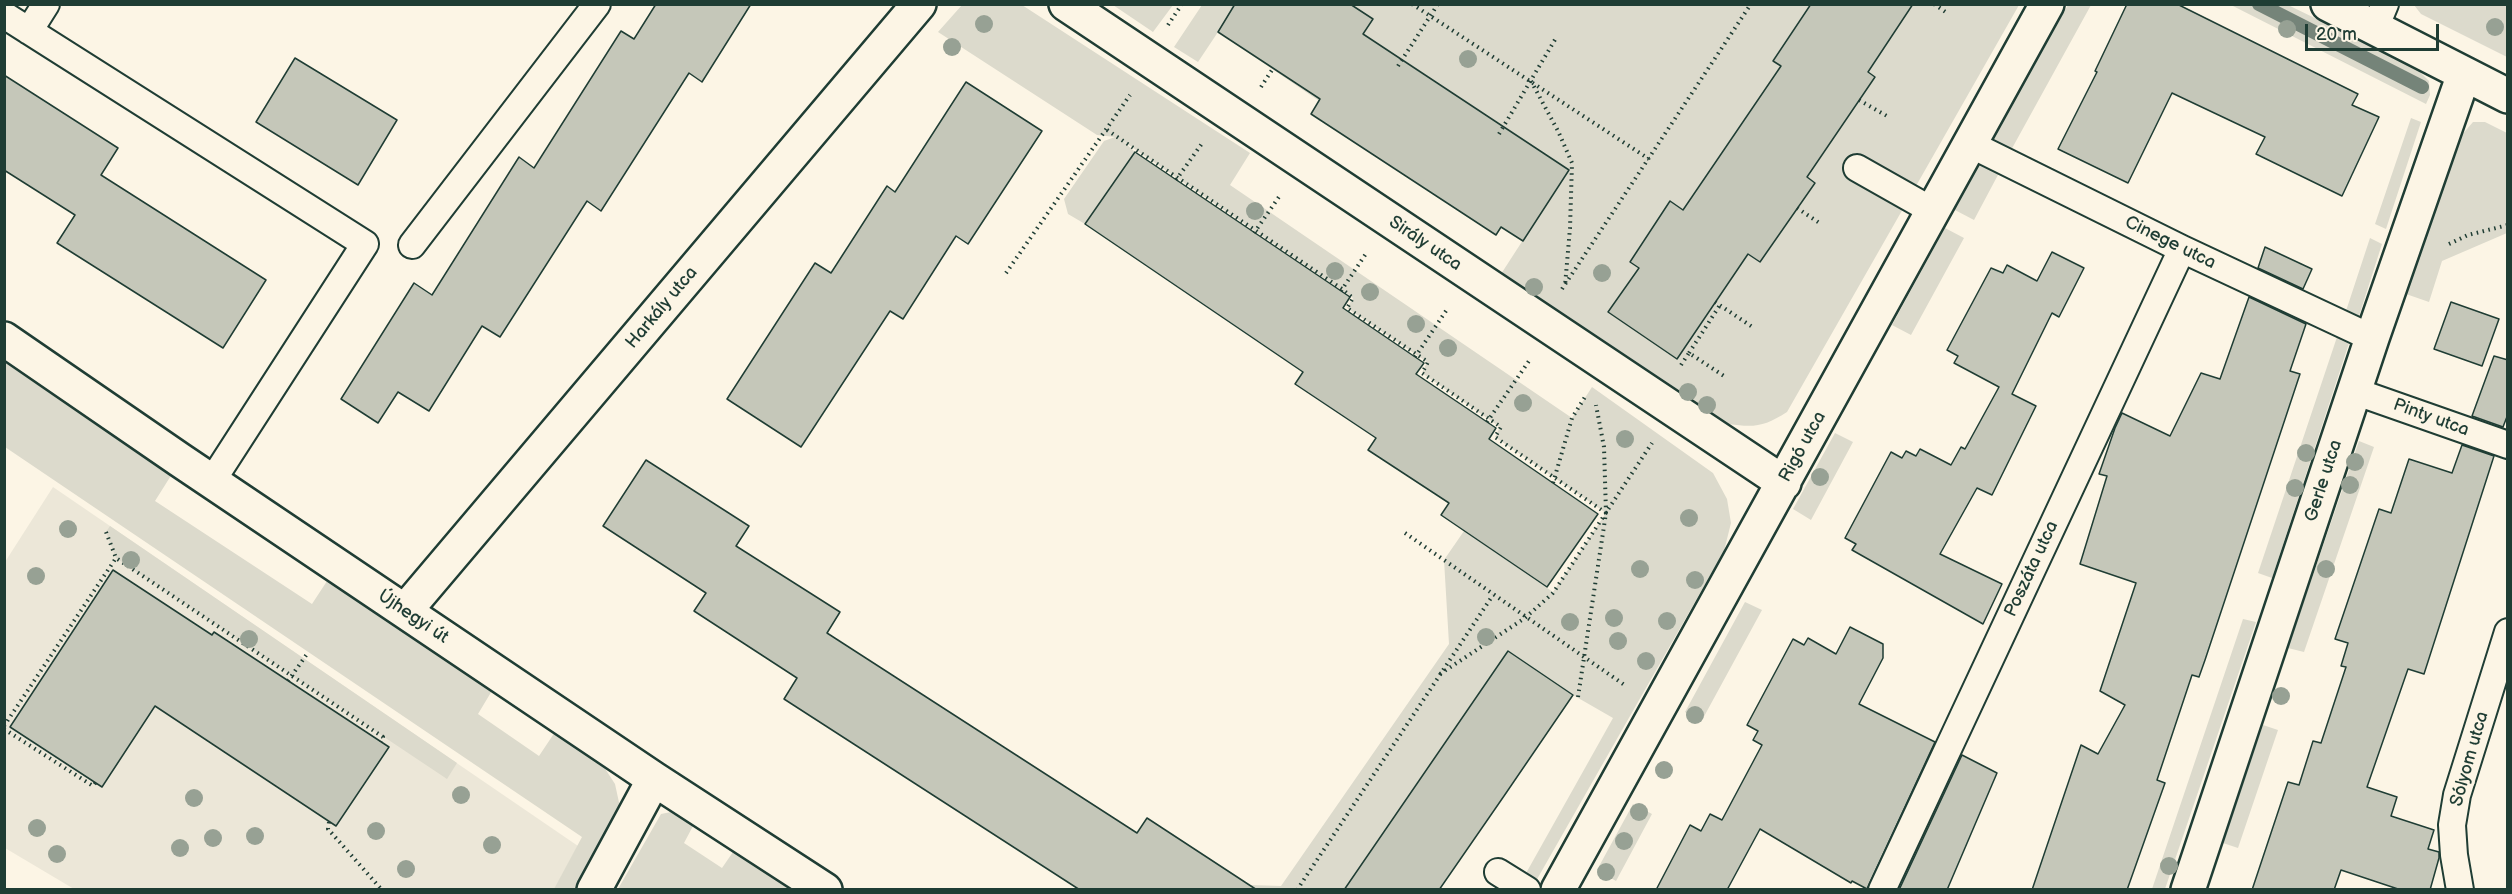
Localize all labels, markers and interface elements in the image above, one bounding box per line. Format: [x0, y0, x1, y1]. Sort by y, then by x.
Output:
scale bar [2308, 12, 2442, 50]
text: 20 m [2316, 24, 2357, 45]
street label: Sirály utca [1384, 212, 1466, 276]
street label: Cinege utca [2121, 212, 2219, 274]
street label: Harkály utca [621, 263, 703, 353]
street label: Pinty utca [2390, 394, 2472, 442]
street label: Rigó utca [1775, 408, 1831, 486]
street label: Gerle utca [2301, 437, 2347, 525]
street label: Poszáta utca [2000, 518, 2064, 620]
street label: Újhegyi út [374, 586, 452, 648]
street label: Sólyom utca [2446, 709, 2494, 809]

